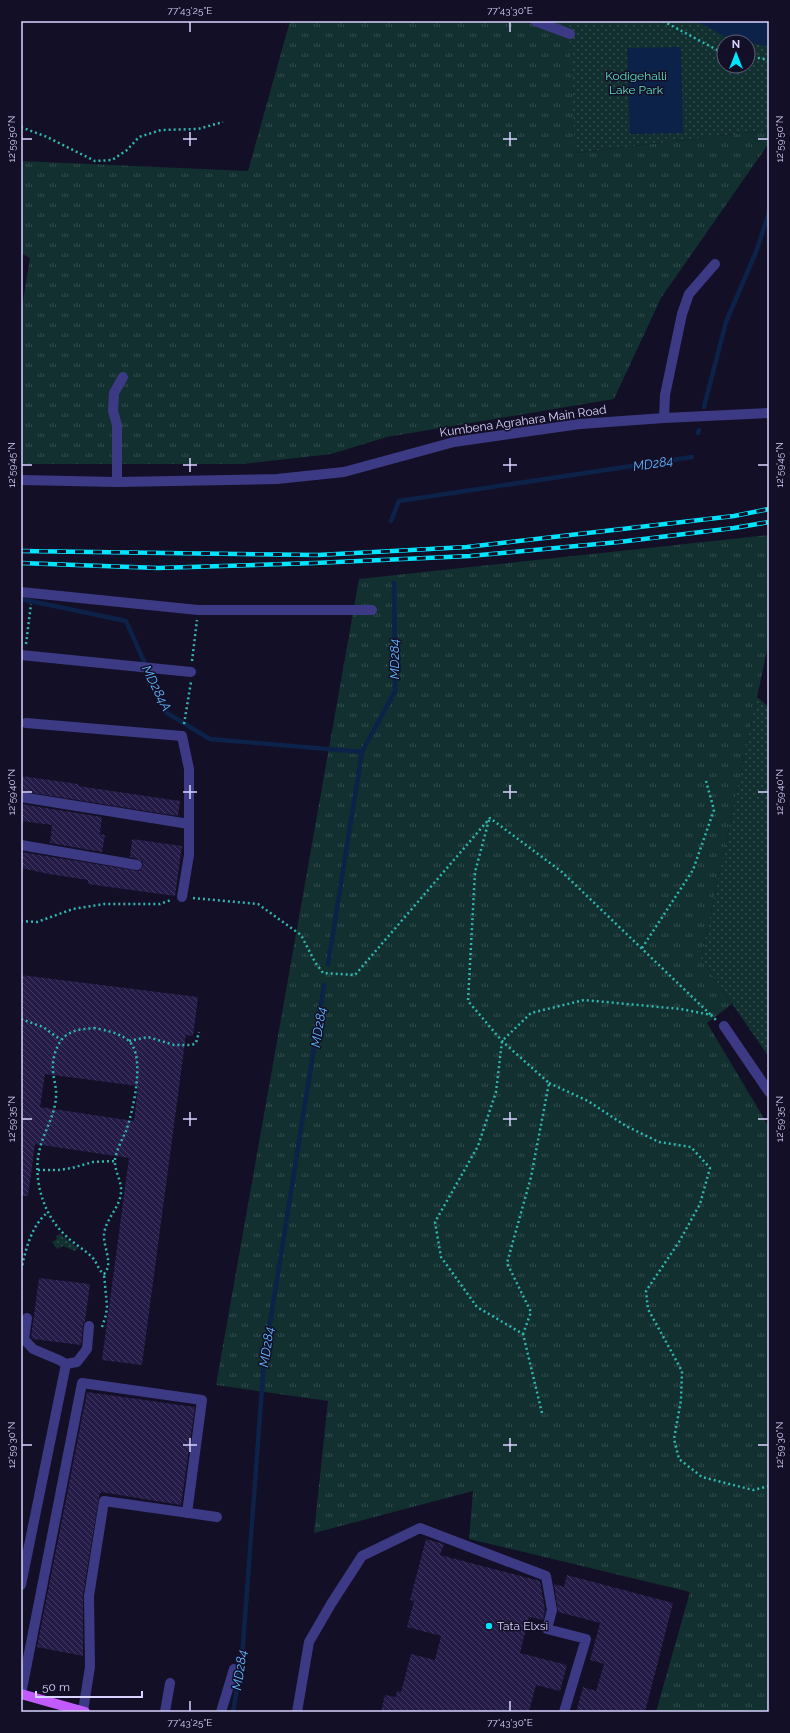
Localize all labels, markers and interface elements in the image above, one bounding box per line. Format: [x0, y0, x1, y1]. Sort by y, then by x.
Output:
text: 77°43'25"E [168, 5, 212, 16]
text: 77°43'30"E [487, 5, 533, 16]
north arrow [716, 34, 756, 74]
text: N [732, 38, 740, 51]
park label: Kodigehalli Lake Park [605, 69, 667, 97]
text: 12°59'50"N [6, 116, 17, 162]
text: 12°59'50"N [774, 116, 785, 162]
street label: Kumbena Agrahara Main Road [439, 402, 607, 440]
text: 12°59'45"N [6, 442, 17, 488]
text: 12°59'45"N [774, 442, 785, 488]
water label: MD284 [632, 453, 674, 474]
water label: MD284 [387, 639, 402, 679]
water label: MD284A [139, 663, 174, 714]
text: 12°59'40"N [6, 769, 17, 815]
text: 12°59'40"N [774, 769, 785, 815]
water label: MD284 [308, 1006, 329, 1048]
text: 12°59'35"N [6, 1096, 17, 1142]
text: 12°59'35"N [774, 1096, 785, 1142]
water label: MD284 [256, 1326, 277, 1368]
text: 12°59'30"N [6, 1422, 17, 1468]
text: 12°59'30"N [774, 1422, 785, 1468]
place label: Tata Elxsi [497, 1619, 548, 1633]
marker: Tata Elxsi [484, 1621, 494, 1631]
water label: MD284 [229, 1649, 250, 1691]
scale bar [36, 1673, 142, 1699]
text: 50 m [42, 1680, 70, 1694]
text: 77°43'25"E [168, 1717, 212, 1728]
text: 77°43'30"E [487, 1717, 533, 1728]

